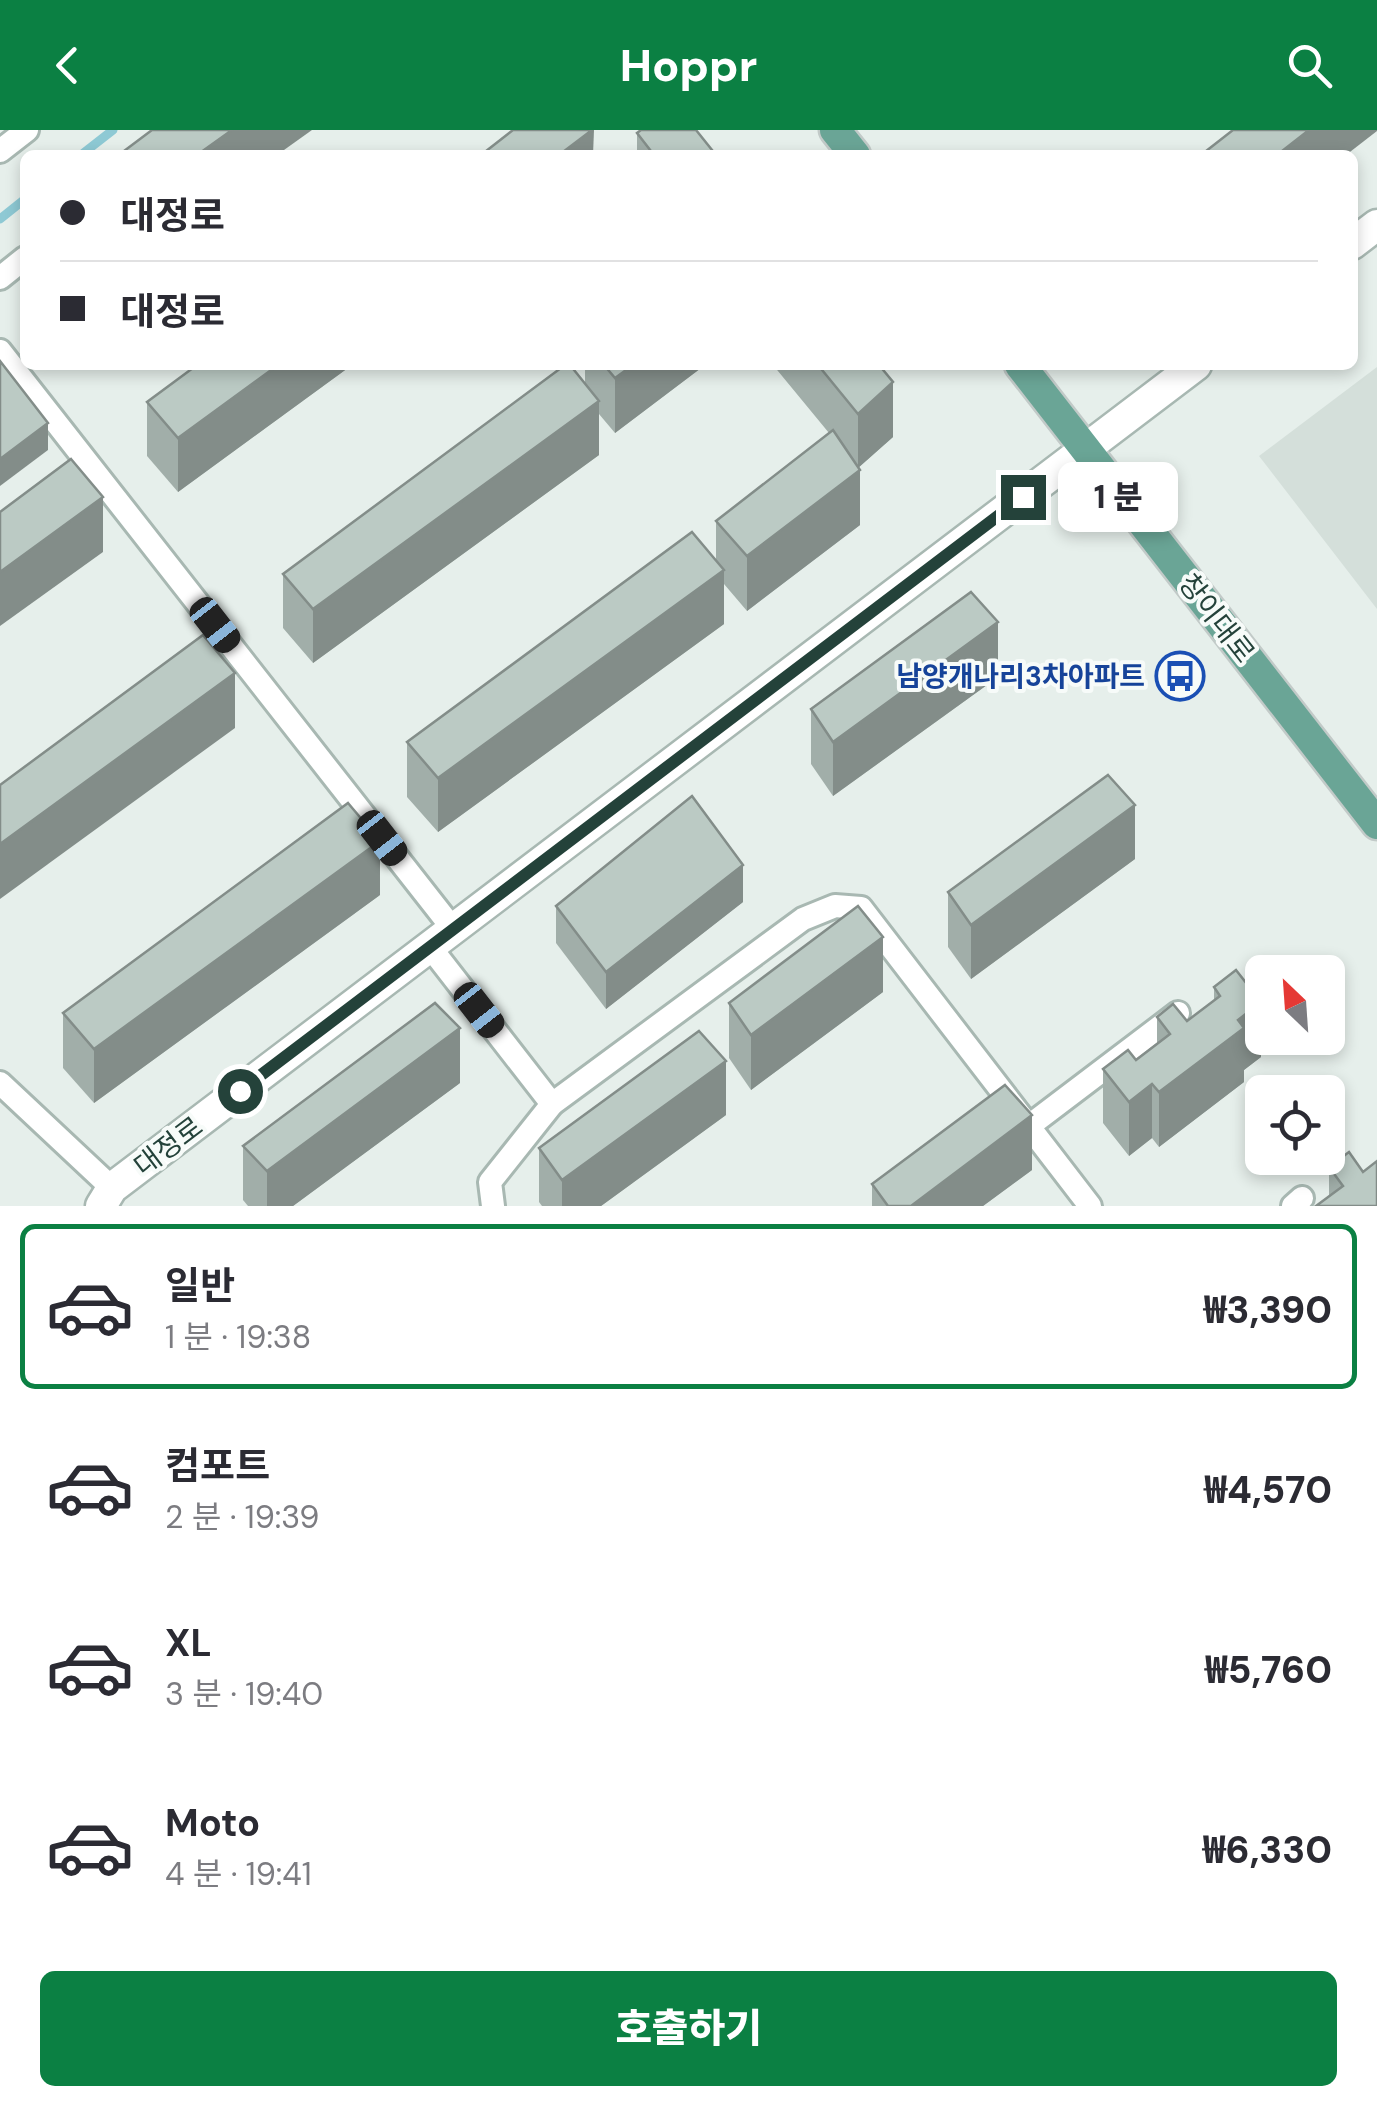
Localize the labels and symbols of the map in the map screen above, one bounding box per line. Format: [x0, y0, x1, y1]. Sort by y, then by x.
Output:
callout: 1 분 [1058, 462, 1178, 532]
route end [1001, 475, 1046, 520]
street label: 창이대로 [1170, 566, 1263, 670]
car [185, 592, 245, 658]
bus stop icon: 남양개나리3차아파트 [1154, 650, 1206, 702]
place label: 남양개나리3차아파트 [896, 658, 1145, 695]
car [352, 805, 412, 871]
north arrow [1245, 955, 1345, 1055]
car [449, 977, 509, 1043]
route start [218, 1069, 263, 1114]
street label: 대정로 [126, 1108, 210, 1184]

